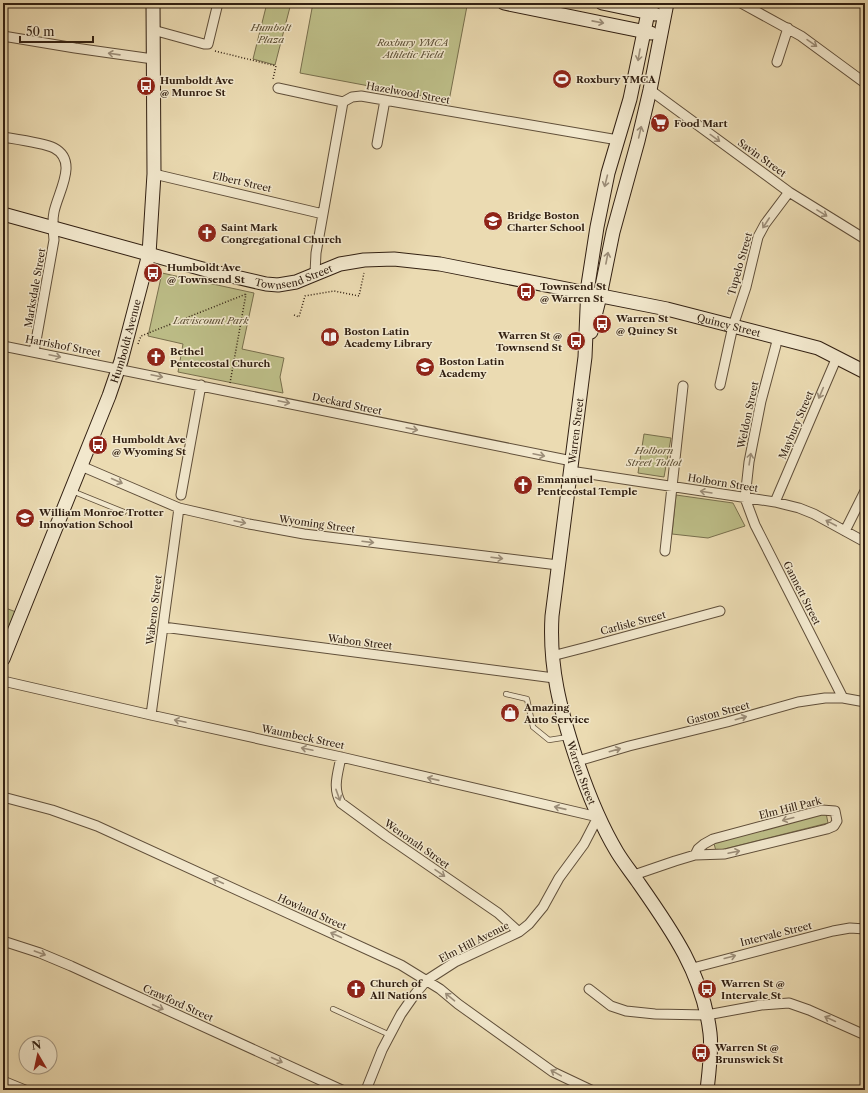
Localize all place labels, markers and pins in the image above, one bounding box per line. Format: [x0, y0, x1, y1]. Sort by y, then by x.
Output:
sports icon: Roxbury YMCA [551, 68, 573, 90]
place label: Roxbury YMCA [576, 73, 656, 86]
place label: Humboldt Ave @ Munroe St [160, 74, 234, 99]
bus stop icon: Humboldt Ave @ Munroe St [135, 75, 157, 97]
supermarket icon: Food Mart [649, 112, 671, 134]
place label: Food Mart [674, 117, 728, 130]
place label: Bridge Boston Charter School [507, 209, 585, 234]
school or university icon: Bridge Boston Charter School [482, 210, 504, 232]
place label: Saint Mark Congregational Church [221, 221, 342, 246]
church icon: Saint Mark Congregational Church [196, 222, 218, 244]
place label: Humboldt Ave @ Townsend St [167, 261, 245, 286]
bus stop icon: Humboldt Ave @ Townsend St [142, 262, 164, 284]
place label: Townsend St @ Warren St [540, 280, 606, 305]
bus stop icon: Townsend St @ Warren St [515, 281, 537, 303]
place label: Warren St @ Quincy St [615, 312, 678, 337]
bus stop icon: Warren St @ Quincy St [591, 313, 613, 335]
place label: Boston Latin Academy Library [343, 325, 433, 350]
library icon: Boston Latin Academy Library [319, 326, 341, 348]
place label: Warren St @ Townsend St [496, 329, 562, 354]
bus stop icon: Warren St @ Townsend St [565, 330, 587, 352]
place label: Bethel Pentecostal Church [170, 345, 270, 370]
church icon: Bethel Pentecostal Church [145, 346, 167, 368]
place label: Boston Latin Academy [438, 355, 504, 380]
school or university icon: Boston Latin Academy [414, 356, 436, 378]
place label: Humboldt Ave @ Wyoming St [112, 433, 186, 458]
bus stop icon: Humboldt Ave @ Wyoming St [87, 434, 109, 456]
place label: Emmanuel Pentecostal Temple [537, 473, 637, 498]
church icon: Emmanuel Pentecostal Temple [512, 474, 534, 496]
place label: William Monroe Trotter Innovation School [38, 506, 164, 531]
school or university icon: William Monroe Trotter Innovation School [14, 507, 36, 529]
place label: Amazing Auto Service [523, 701, 590, 726]
shop icon: Amazing Auto Service [499, 702, 521, 724]
place label: Church of All Nations [369, 977, 427, 1002]
place label: Warren St @ Intervale St [720, 977, 785, 1002]
church icon: Church of All Nations [345, 978, 367, 1000]
bus stop icon: Warren St @ Intervale St [696, 978, 718, 1000]
place label: Warren St @ Brunswick St [714, 1041, 783, 1066]
bus stop icon: Warren St @ Brunswick St [690, 1042, 712, 1064]

